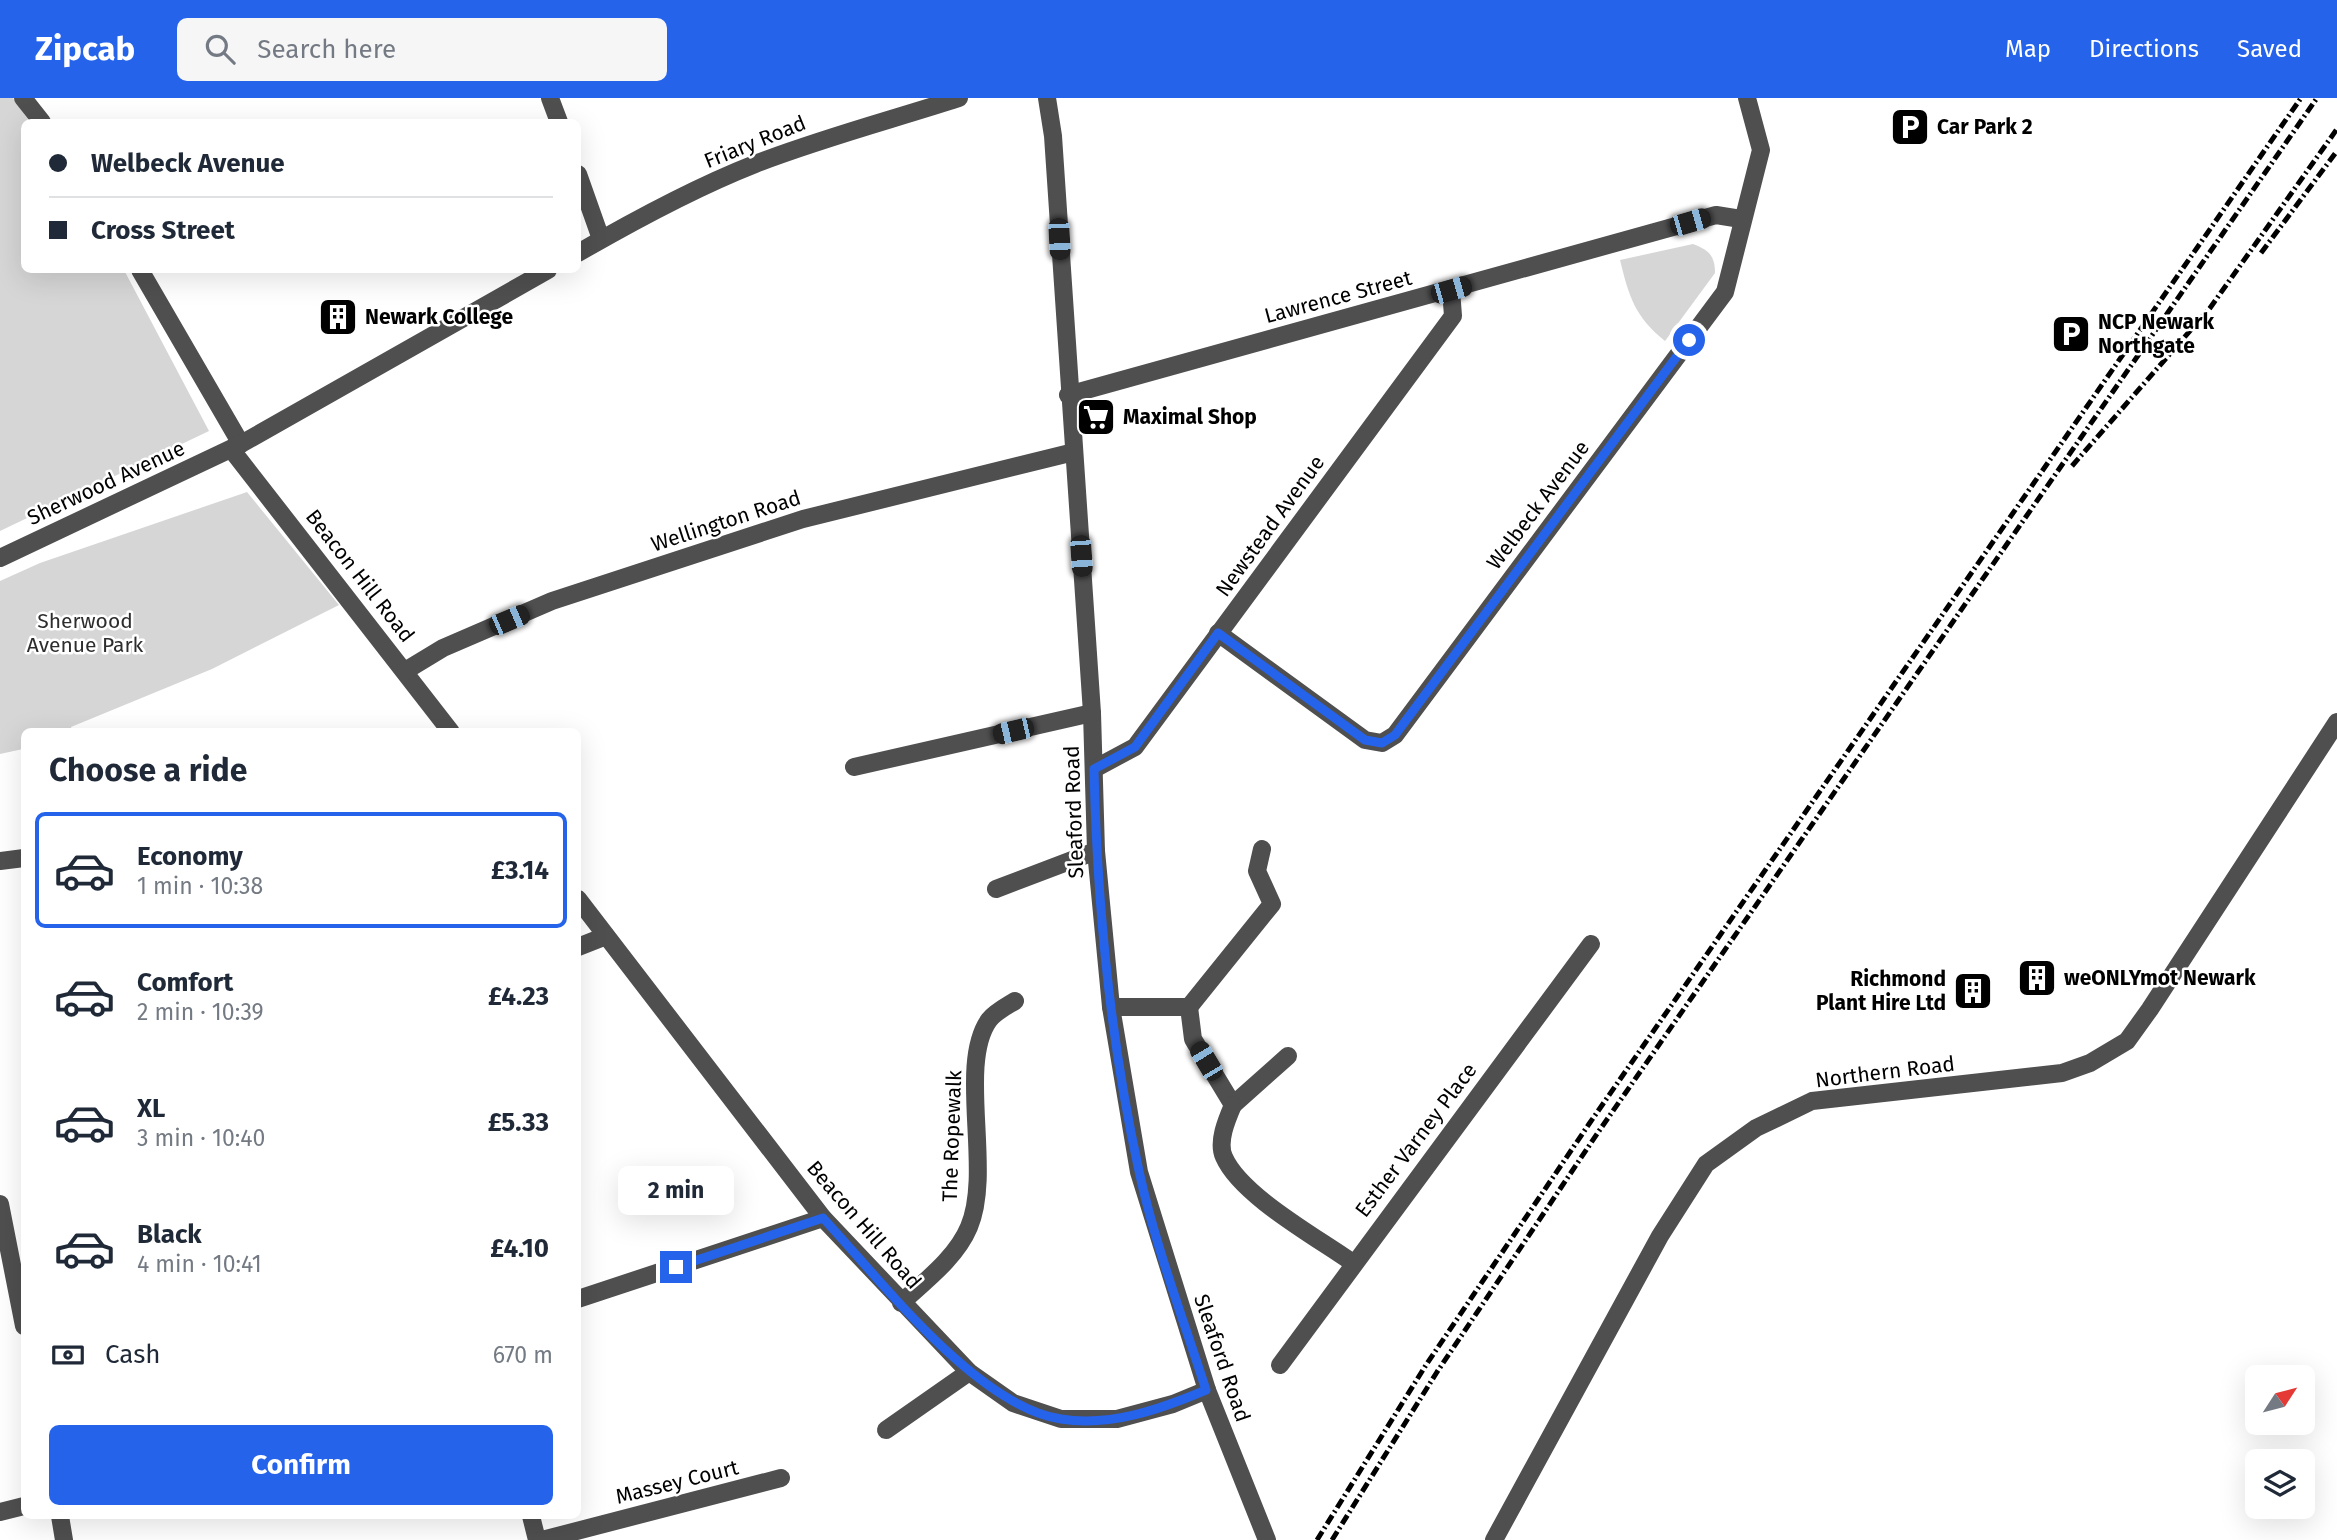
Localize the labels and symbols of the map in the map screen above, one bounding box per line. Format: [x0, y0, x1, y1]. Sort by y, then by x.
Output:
parking icon: Car Park 2 [1889, 106, 1931, 148]
street label: Friary Road [700, 110, 810, 174]
place label: Car Park 2 [1937, 114, 2033, 140]
car [1667, 206, 1714, 238]
car [1048, 217, 1071, 261]
street label: Lawrence Street [1261, 265, 1415, 329]
car [1428, 274, 1475, 306]
building icon: Newark College [317, 296, 359, 338]
place label: Newark College [365, 304, 513, 330]
place label: NCP Newark Northgate [2098, 309, 2214, 359]
parking icon: NCP Newark Northgate [2050, 313, 2092, 355]
route start [1673, 324, 1705, 356]
supermarket icon: Maximal Shop [1075, 396, 1117, 438]
place label: Maximal Shop [1123, 404, 1257, 430]
street label: Sherwood Avenue [23, 435, 189, 531]
street label: Welbeck Avenue [1481, 435, 1595, 575]
street label: Newstead Avenue [1210, 450, 1330, 602]
street label: Wellington Road [648, 485, 804, 557]
street label: Beacon Hill Road [300, 504, 420, 648]
car [1070, 534, 1093, 578]
car [486, 602, 533, 638]
park label: Sherwood Avenue Park [27, 608, 144, 658]
car [991, 716, 1036, 746]
street label: Sleaford Road [1059, 745, 1089, 879]
building icon: weONLYmot Newark [2016, 957, 2058, 999]
place label: weONLYmot Newark [2064, 965, 2256, 991]
place label: Richmond Plant Hire Ltd [1816, 966, 1946, 1016]
building icon: Richmond Plant Hire Ltd [1952, 970, 1994, 1012]
car [1187, 1038, 1226, 1084]
street label: Northern Road [1814, 1051, 1956, 1093]
street label: Esther Varney Place [1350, 1058, 1482, 1222]
street label: The Ropewalk [937, 1070, 967, 1202]
street label: Beacon Hill Road [801, 1155, 927, 1295]
callout: 2 min [618, 1166, 734, 1214]
route end [660, 1251, 692, 1283]
street label: Sleaford Road [1188, 1291, 1256, 1425]
north arrow [2245, 1365, 2315, 1435]
street label: Massey Court [613, 1454, 742, 1510]

